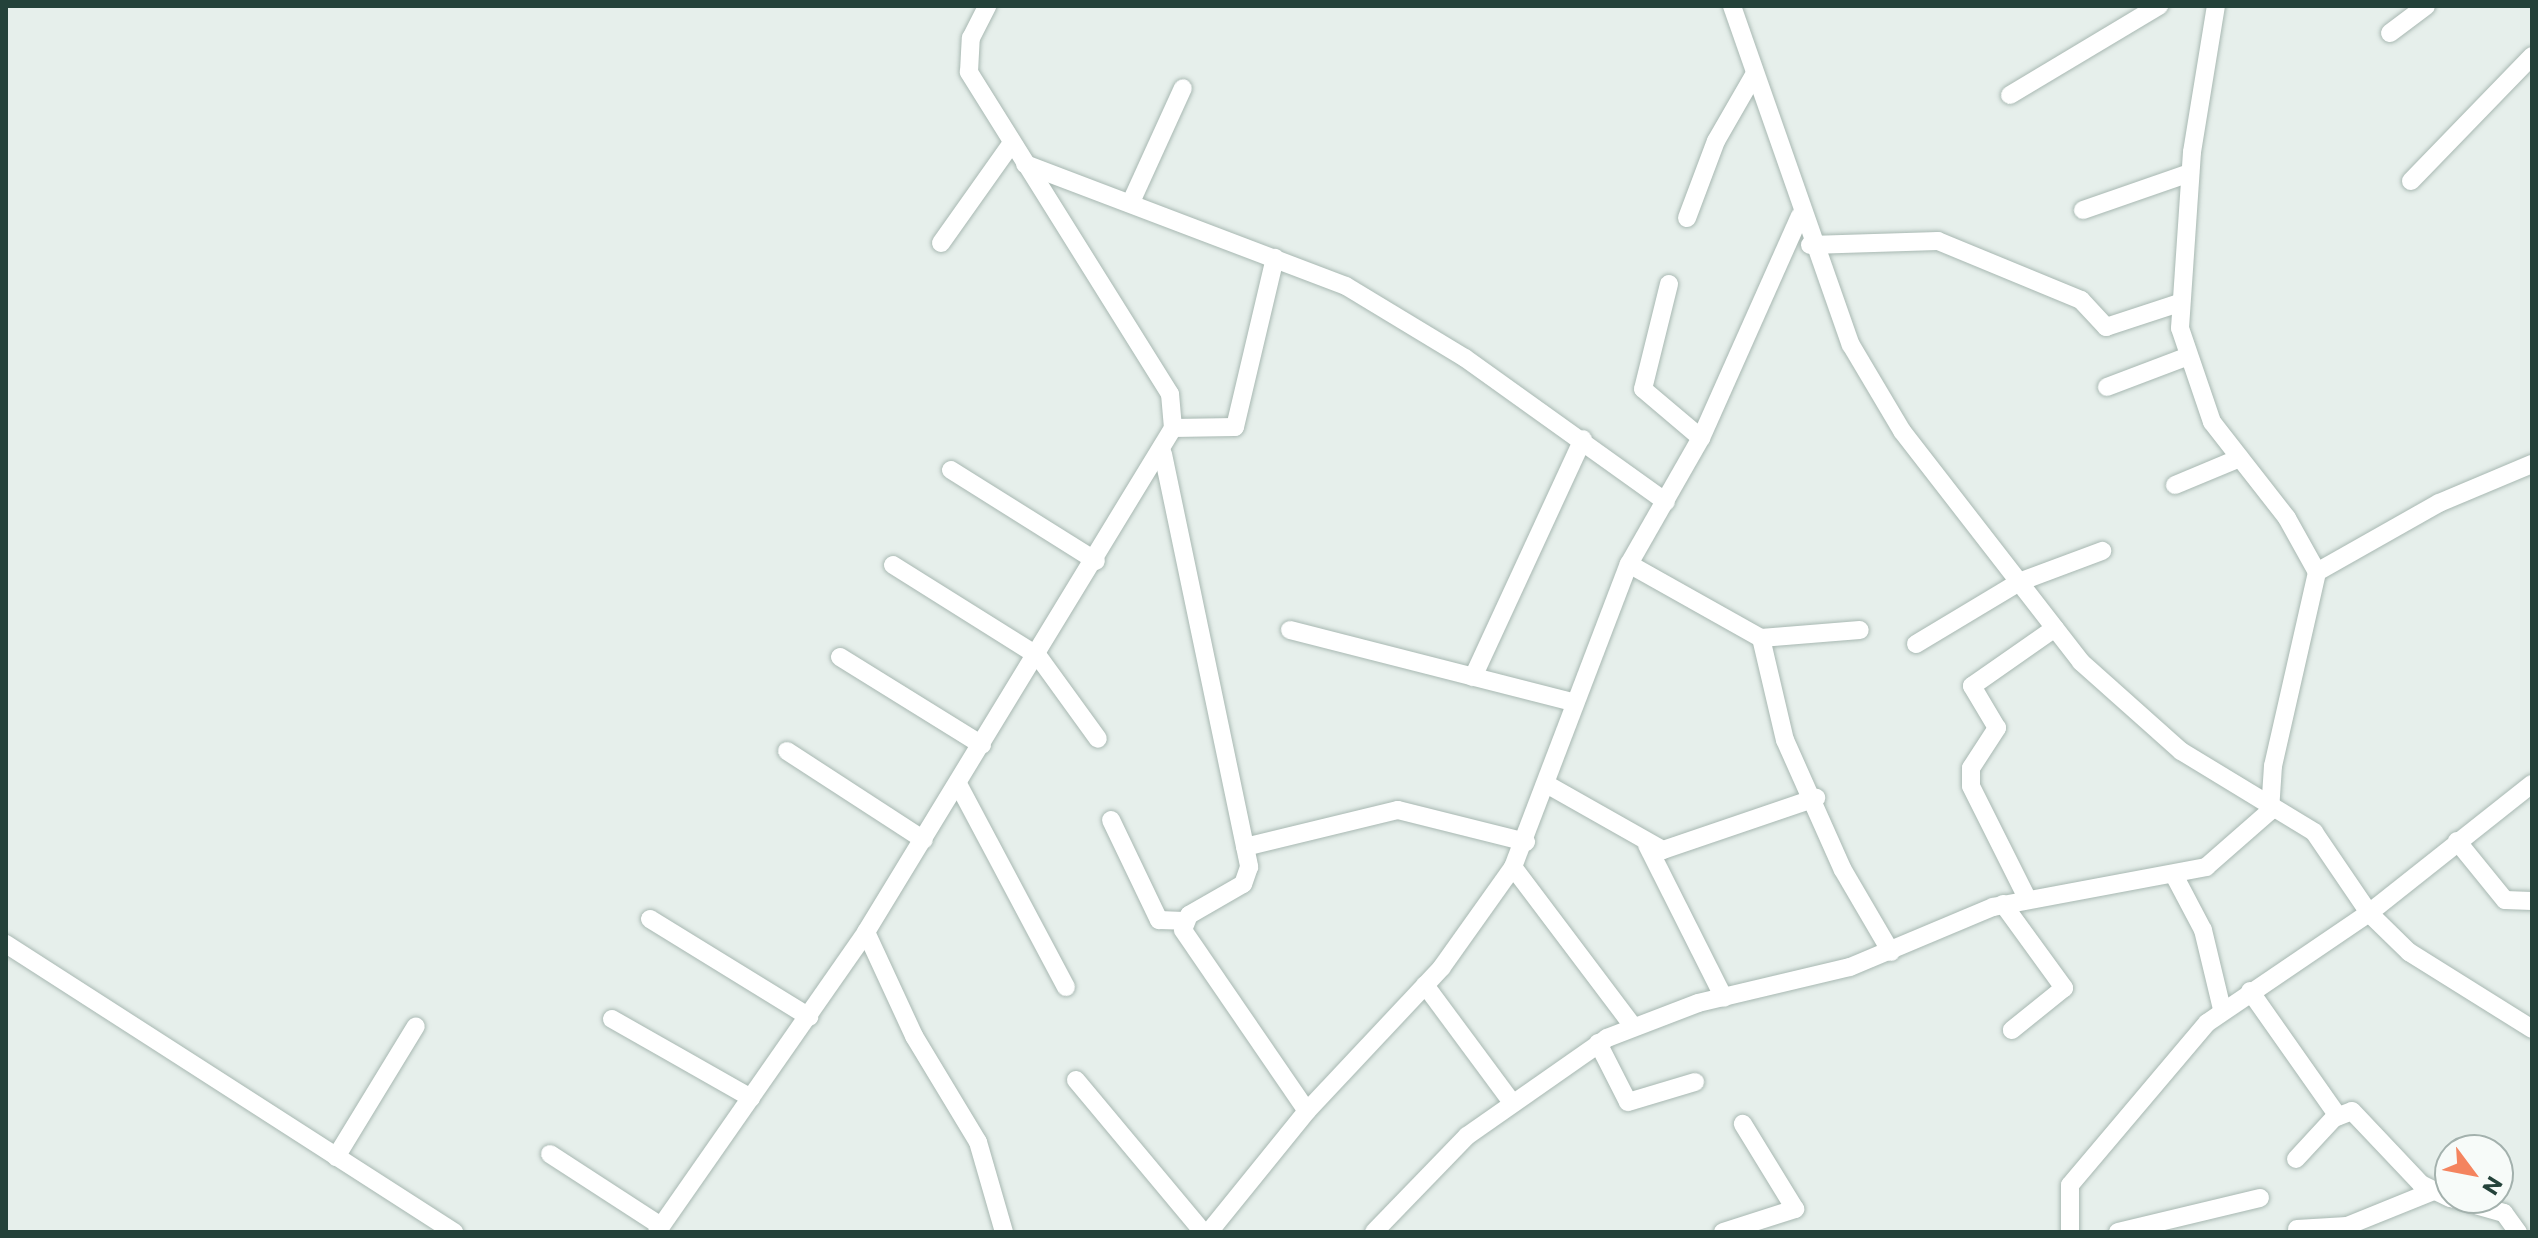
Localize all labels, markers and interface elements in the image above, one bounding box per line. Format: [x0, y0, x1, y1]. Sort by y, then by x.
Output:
north arrow [2434, 1134, 2514, 1214]
text: N [2477, 1172, 2509, 1200]

